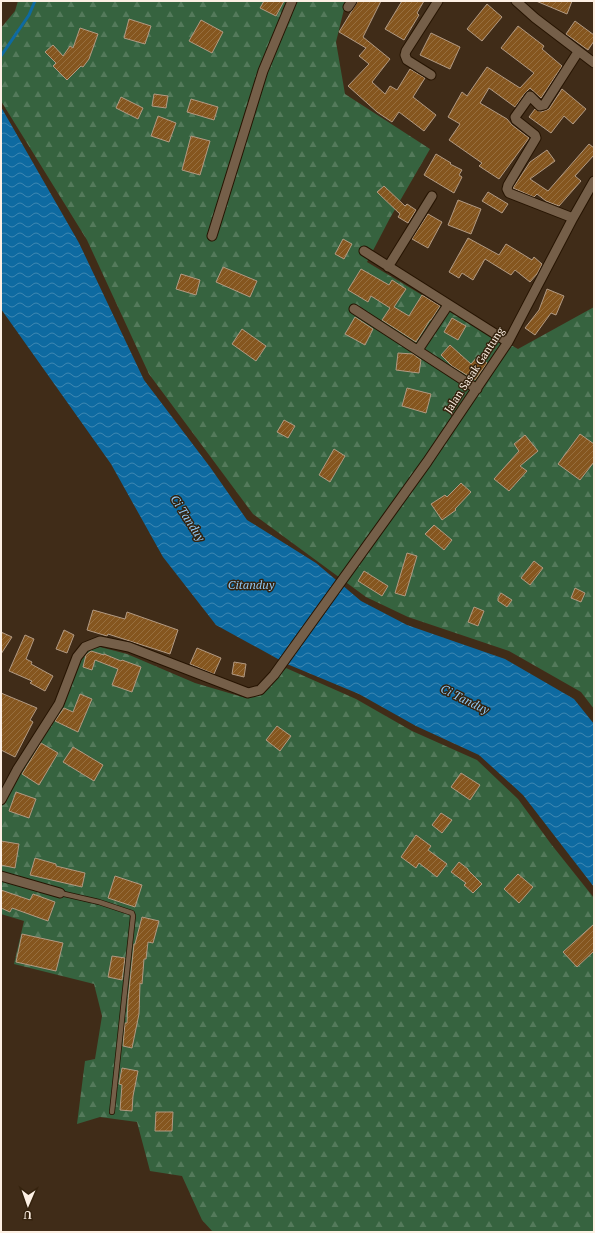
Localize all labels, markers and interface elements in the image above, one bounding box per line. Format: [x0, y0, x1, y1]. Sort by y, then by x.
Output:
street label: Jalan Sasak Gantung [441, 324, 507, 416]
water label: Ci Tanduy [167, 492, 209, 544]
water label: Citanduy [228, 577, 275, 592]
water label: Ci Tanduy [438, 681, 492, 717]
north arrow [8, 1185, 48, 1225]
text: U [23, 1208, 32, 1222]

